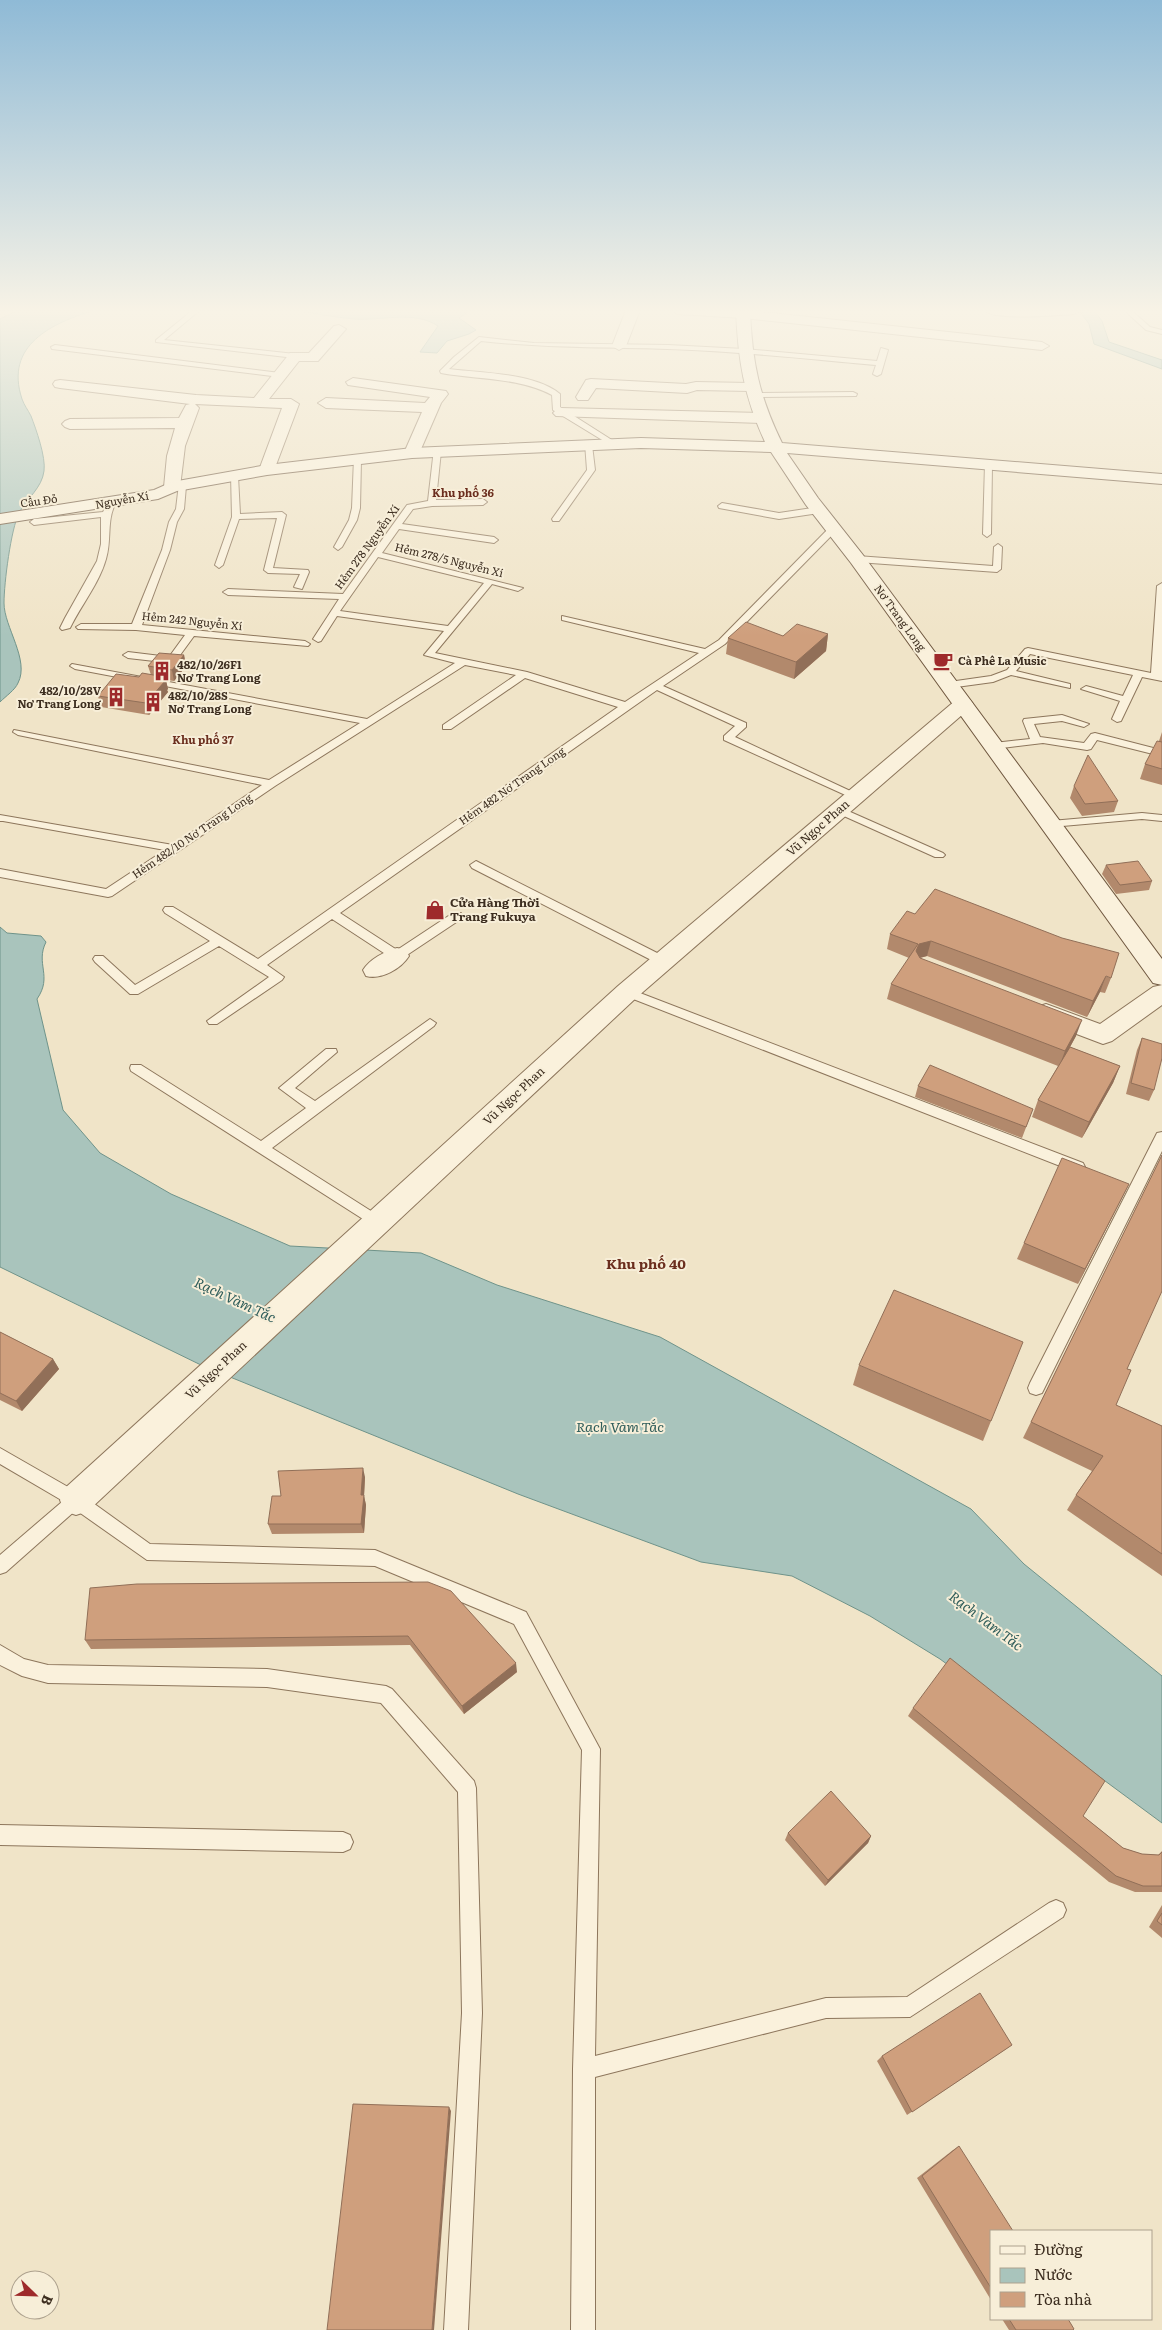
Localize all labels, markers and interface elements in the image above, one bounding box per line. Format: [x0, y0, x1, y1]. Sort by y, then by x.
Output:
district label: Khu phố 36 [432, 484, 495, 500]
street label: Nguyễn Xí [94, 486, 150, 512]
street label: Cầu Đỏ [19, 489, 58, 511]
street label: Hẻm 278 Nguyễn Xí [330, 501, 403, 592]
street label: Hẻm 278/5 Nguyễn Xí [393, 538, 505, 580]
street label: Nơ Trang Long [871, 581, 931, 655]
street label: Hẻm 242 Nguyễn Xí [141, 607, 244, 633]
cafe icon: Cà Phê La Music [932, 650, 954, 672]
place label: Cà Phê La Music [958, 652, 1047, 668]
place label: 482/10/26F1 Nơ Trang Long [177, 656, 261, 685]
building icon: 482/10/26F1 Nơ Trang Long [151, 660, 173, 682]
place label: 482/10/28V Nơ Trang Long [17, 682, 102, 711]
building icon: 482/10/28V Nơ Trang Long [105, 686, 127, 708]
place label: 482/10/28S Nơ Trang Long [168, 687, 252, 716]
building icon: 482/10/28S Nơ Trang Long [142, 691, 164, 713]
district label: Khu phố 37 [172, 731, 234, 747]
street label: Hẻm 482 Nơ Trang Long [455, 742, 568, 828]
street label: Hẻm 482/10 Nơ Trang Long [128, 788, 255, 881]
street label: Vũ Ngọc Phan [782, 795, 853, 860]
place label: Cửa Hàng Thời Trang Fukuya [450, 893, 540, 925]
shop icon: Cửa Hàng Thời Trang Fukuya [424, 899, 446, 921]
street label: Vũ Ngọc Phan [478, 1062, 548, 1129]
district label: Khu phố 40 [606, 1253, 686, 1273]
water label: Rạch Vàm Tắc [191, 1271, 280, 1327]
street label: Vũ Ngọc Phan [180, 1336, 250, 1403]
water label: Rạch Vàm Tắc [576, 1416, 664, 1436]
water label: Rạch Vàm Tắc [945, 1586, 1028, 1655]
legend [990, 2230, 1152, 2320]
text: Đường [1034, 2237, 1083, 2260]
text: Nước [1034, 2262, 1073, 2285]
north arrow [10, 2270, 60, 2320]
text: Tòa nhà [1034, 2287, 1093, 2310]
text: B [37, 2292, 59, 2309]

